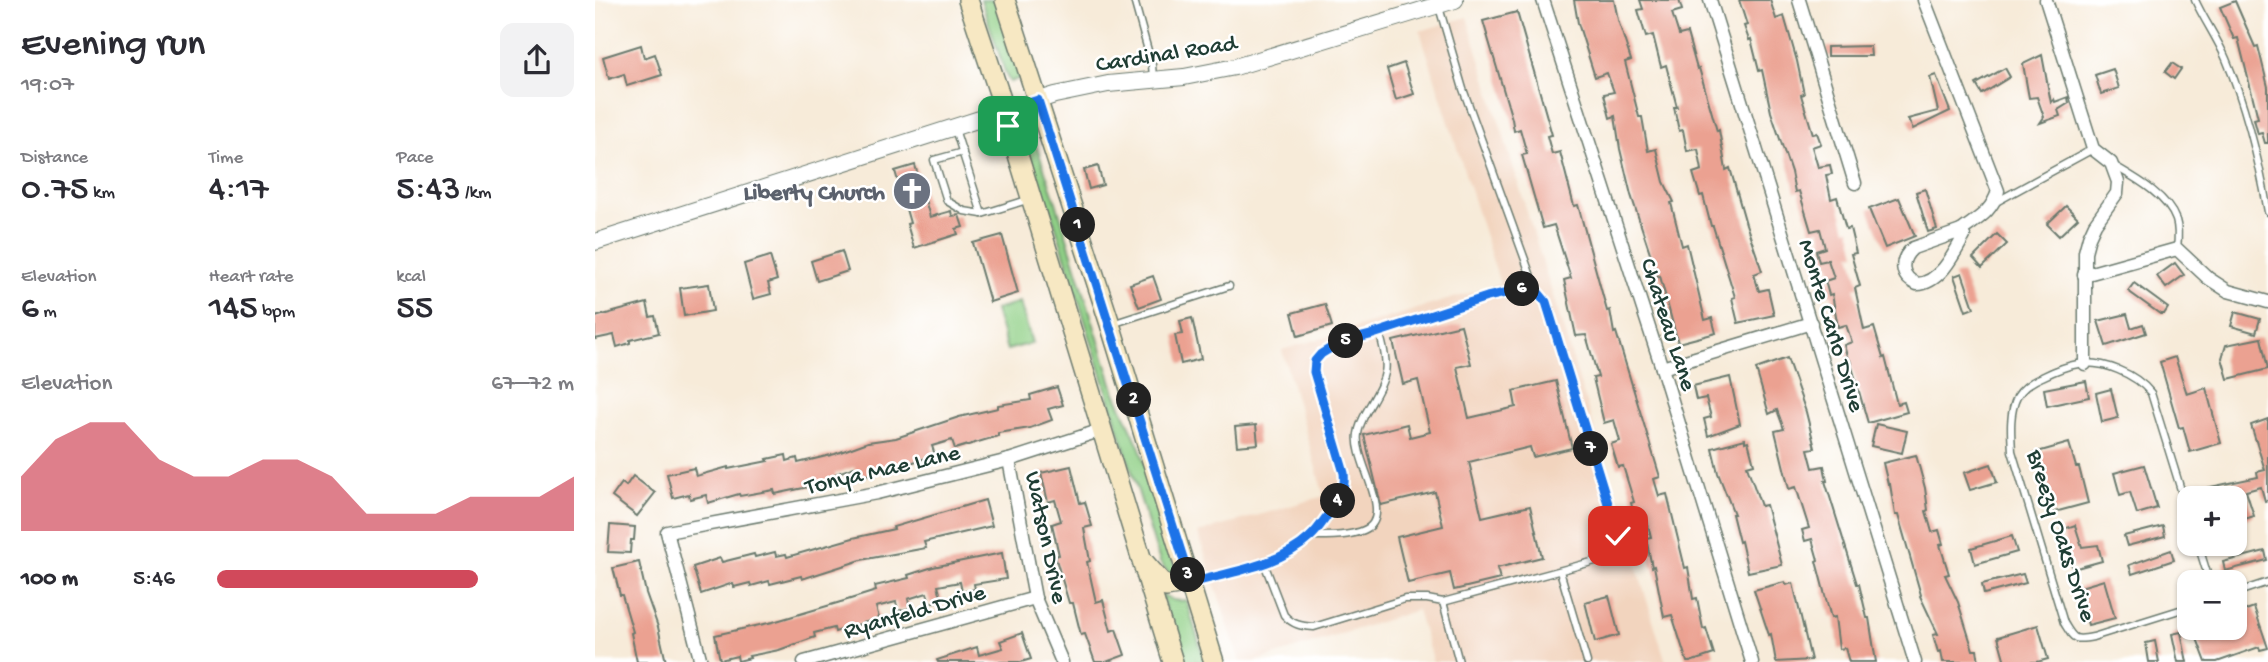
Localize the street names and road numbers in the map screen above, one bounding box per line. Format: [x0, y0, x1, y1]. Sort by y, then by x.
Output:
street label: Cardinal Road [1094, 30, 1241, 81]
street label: Monte Carlo Drive [1790, 236, 1870, 416]
street label: Chateau Lane [1632, 255, 1702, 396]
street label: Tonya Mae Lane [801, 439, 964, 504]
street label: Breezy Oaks Drive [2018, 446, 2101, 626]
street label: Watson Drive [1016, 469, 1073, 607]
street label: Ryanfeld Drive [841, 579, 990, 647]

